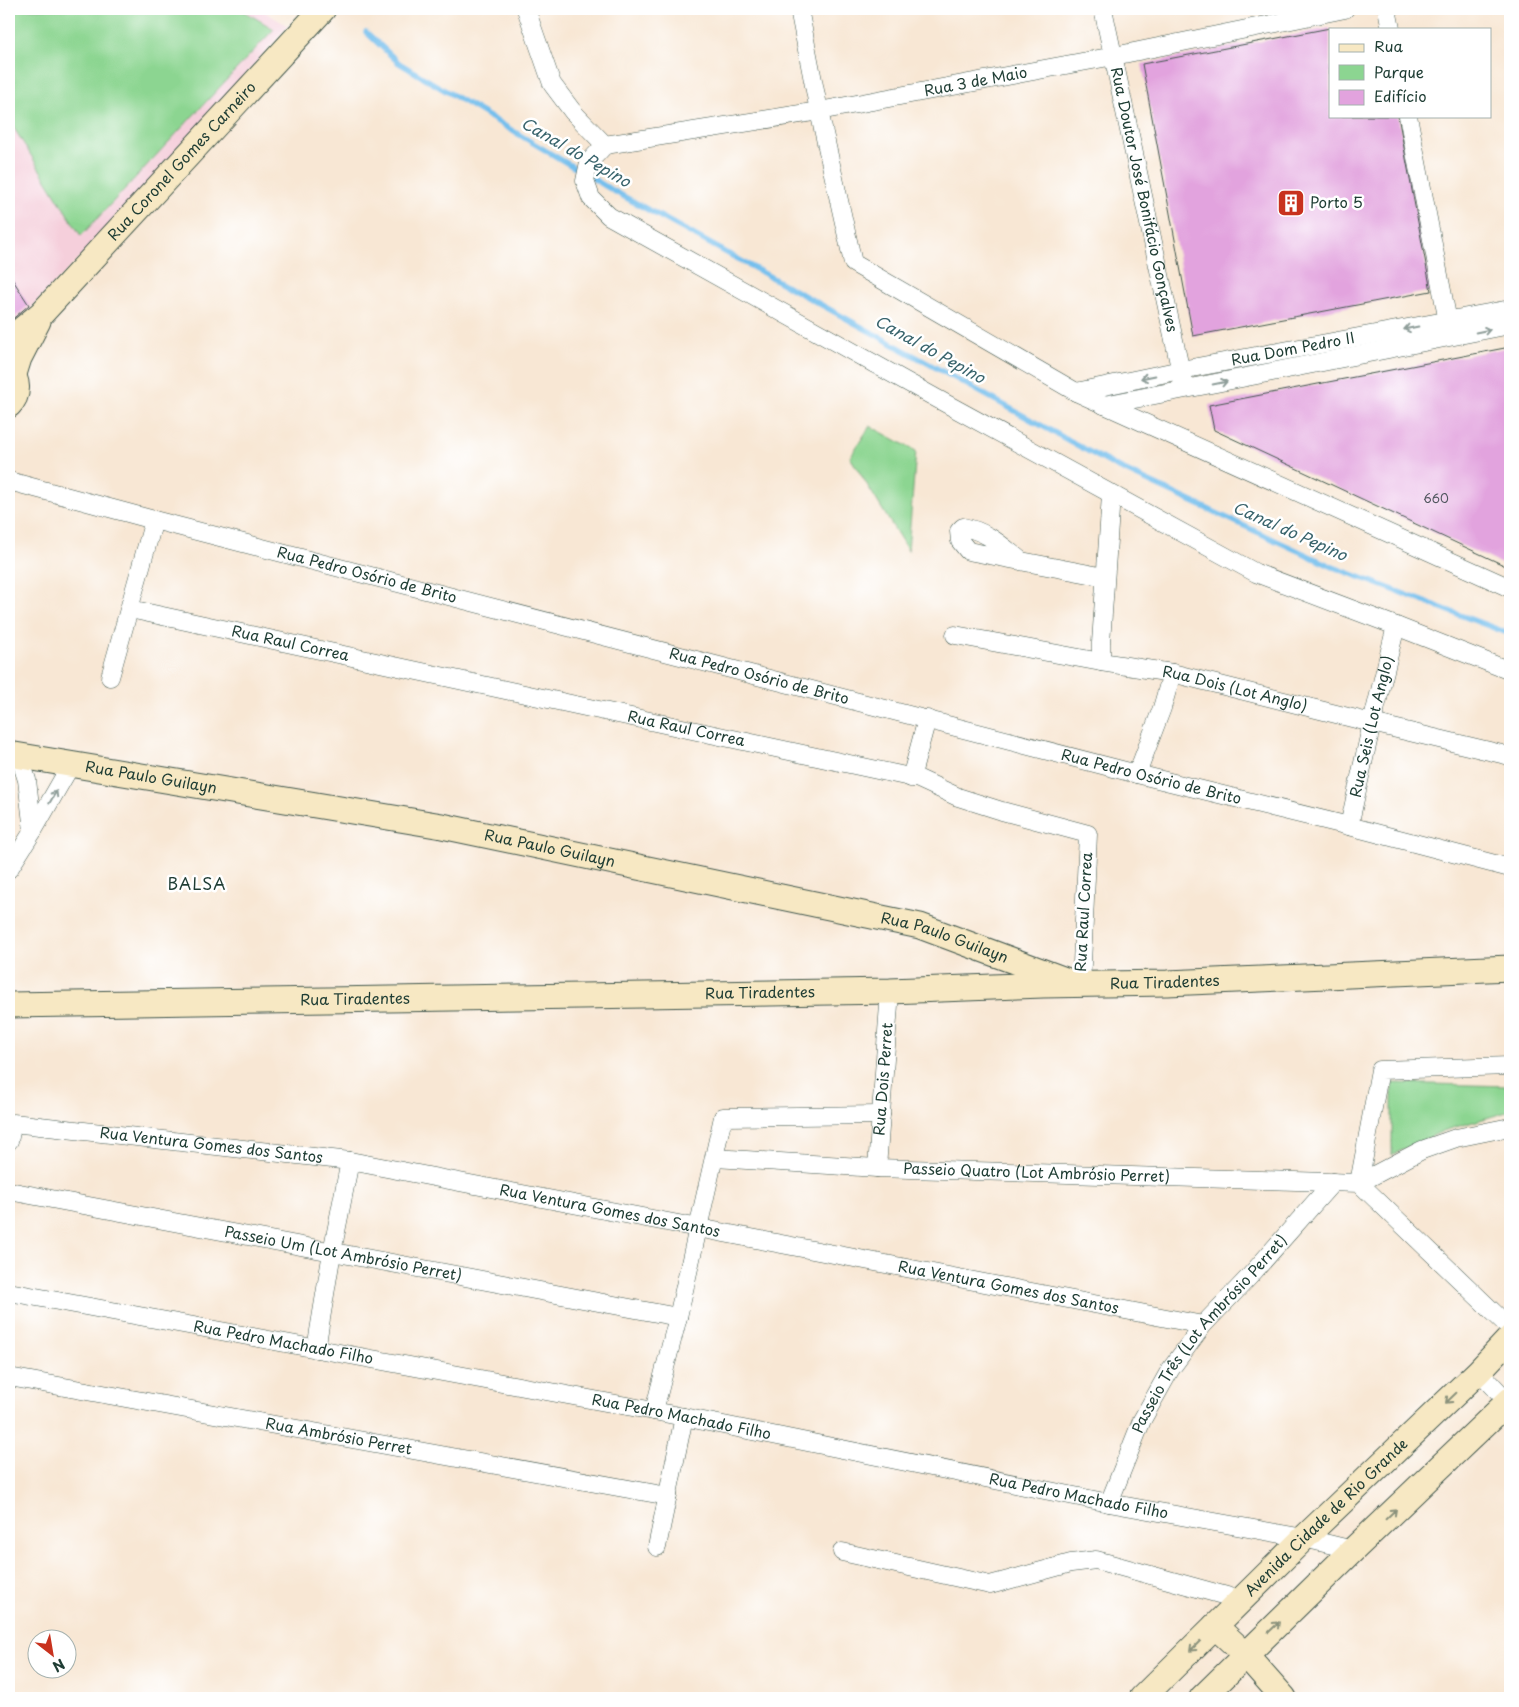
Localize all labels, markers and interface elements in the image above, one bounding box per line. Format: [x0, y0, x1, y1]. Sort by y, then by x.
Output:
legend [1329, 28, 1492, 118]
text: Rua [1374, 34, 1403, 57]
street label: Rua 3 de Maio [922, 59, 1029, 101]
text: Parque [1374, 60, 1424, 83]
street label: Rua Doutor José Bonifácio Gonçalves [1106, 65, 1185, 334]
street label: Rua Coronel Gomes Carneiro [101, 76, 261, 245]
text: Edifício [1374, 84, 1427, 107]
water label: Canal do Pepino [517, 110, 637, 193]
building icon: Porto 5 [1276, 188, 1306, 218]
place label: Porto 5 [1310, 190, 1363, 213]
water label: Canal do Pepino [871, 308, 991, 389]
one-way arrow [1403, 323, 1419, 333]
street label: Rua Dom Pedro II [1229, 325, 1356, 371]
one-way arrow [1474, 325, 1490, 335]
one-way arrow [1140, 373, 1156, 382]
one-way arrow [1212, 378, 1228, 387]
house number: 660 [1423, 489, 1449, 507]
water label: Canal do Pepino [1229, 494, 1352, 566]
street label: Rua Pedro Osório de Brito [275, 539, 460, 608]
street label: Rua Raul Correa [230, 618, 352, 666]
street label: Rua Pedro Osório de Brito [667, 641, 852, 709]
street label: Rua Seis (Lot Anglo) [1343, 653, 1398, 799]
street label: Rua Dois (Lot Anglo) [1161, 659, 1310, 716]
street label: Rua Raul Correa [626, 704, 748, 751]
street label: Rua Pedro Osório de Brito [1059, 742, 1244, 809]
street label: Rua Paulo Guilayn [84, 754, 219, 798]
one-way arrow [48, 790, 58, 805]
street label: Rua Paulo Guilayn [483, 822, 618, 872]
street label: Rua Raul Correa [1068, 851, 1097, 972]
district label: BALSA [168, 871, 226, 895]
street label: Rua Paulo Guilayn [879, 905, 1012, 968]
street label: Rua Tiradentes [1110, 968, 1220, 994]
street label: Rua Tiradentes [705, 979, 815, 1004]
street label: Rua Tiradentes [300, 986, 410, 1010]
street label: Rua Dois Perret [866, 1022, 898, 1136]
street label: Rua Ventura Gomes dos Santos [99, 1120, 325, 1168]
street label: Passeio Quatro (Lot Ambrósio Perret) [903, 1156, 1170, 1187]
street label: Rua Ventura Gomes dos Santos [498, 1177, 723, 1242]
street label: Passeio Um (Lot Ambrósio Perret) [223, 1219, 464, 1286]
street label: Passeio Três (Lot Ambrósio Perret) [1125, 1229, 1292, 1436]
street label: Rua Ventura Gomes dos Santos [896, 1254, 1121, 1319]
street label: Rua Pedro Machado Filho [192, 1313, 375, 1369]
street label: Rua Pedro Machado Filho [590, 1387, 773, 1444]
one-way arrow [1445, 1392, 1457, 1404]
street label: Rua Ambrósio Perret [264, 1411, 414, 1460]
street label: Avenida Cidade de Rio Grande [1238, 1432, 1412, 1601]
street label: Rua Pedro Machado Filho [987, 1466, 1170, 1523]
one-way arrow [1384, 1508, 1397, 1520]
one-way arrow [1268, 1621, 1280, 1633]
north arrow [28, 1630, 78, 1680]
one-way arrow [1189, 1640, 1201, 1652]
text: N [49, 1654, 69, 1677]

